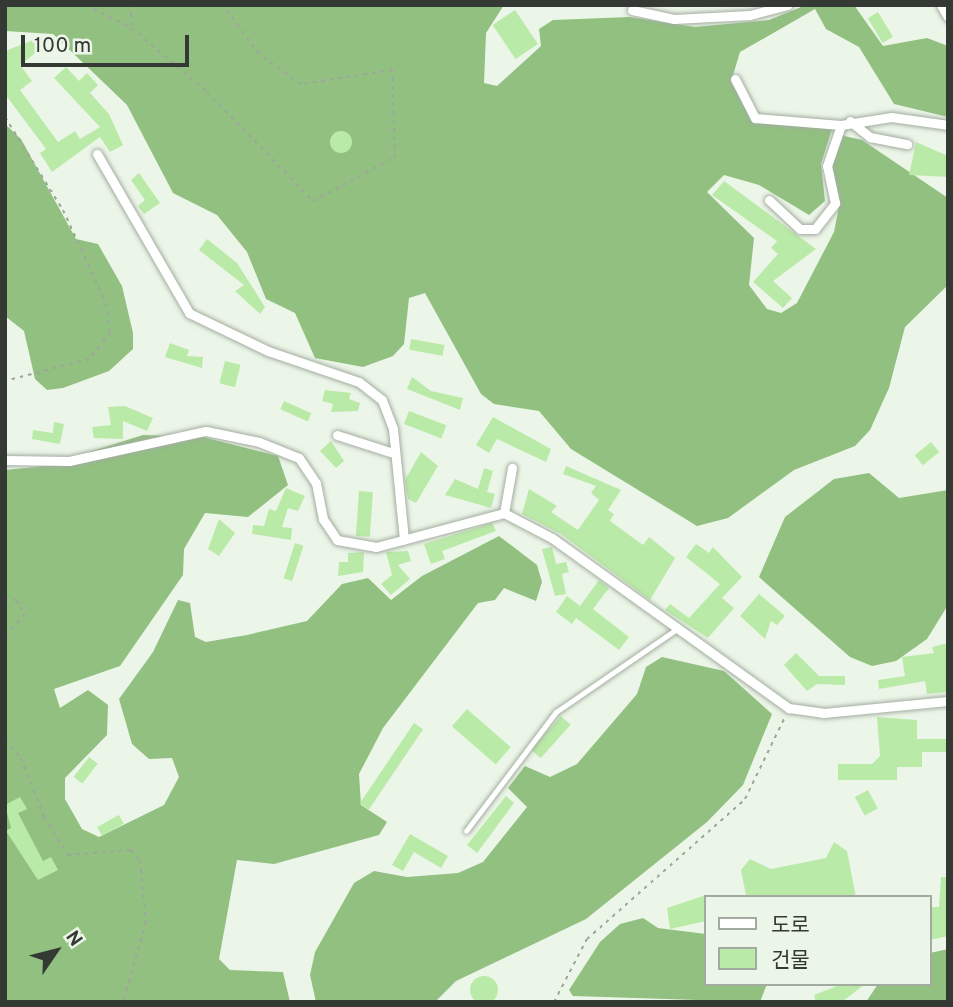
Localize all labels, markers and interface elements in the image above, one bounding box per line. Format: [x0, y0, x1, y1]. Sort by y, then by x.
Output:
scale bar [24, 21, 192, 65]
text: 100 m [34, 33, 91, 60]
legend [704, 895, 932, 986]
text: 도로 [771, 913, 810, 940]
north arrow [21, 916, 91, 986]
text: N [59, 926, 87, 951]
text: 건물 [771, 948, 810, 975]

